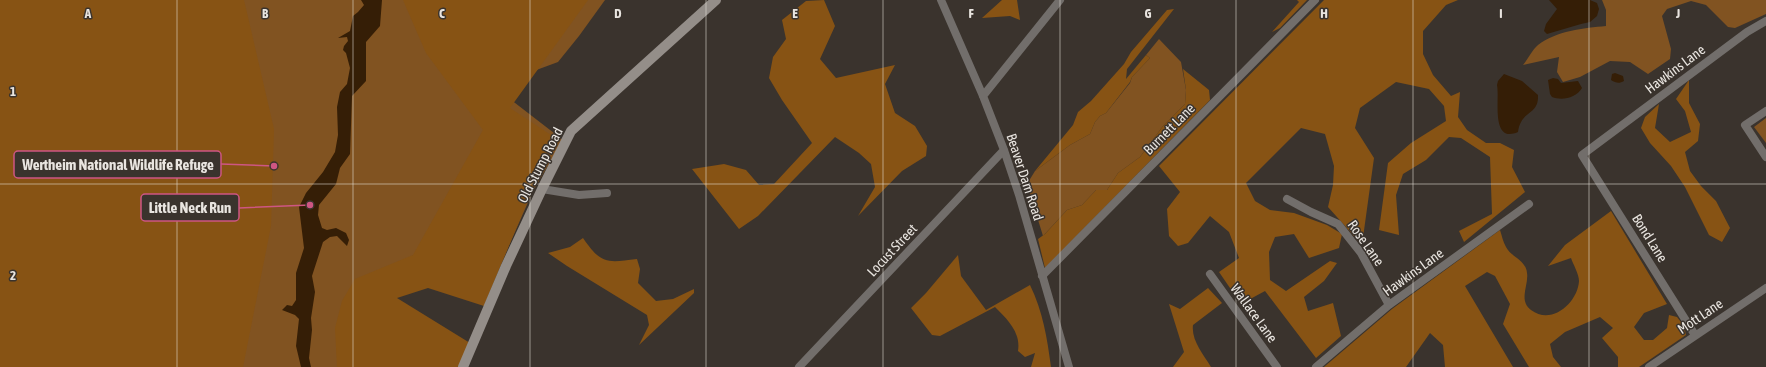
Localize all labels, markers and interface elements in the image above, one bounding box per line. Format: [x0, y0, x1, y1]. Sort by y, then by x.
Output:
text: A [84, 6, 92, 21]
text: B [262, 6, 269, 21]
text: C [439, 6, 445, 21]
text: D [614, 6, 622, 21]
text: E [792, 6, 798, 21]
text: F [968, 6, 974, 21]
text: G [1145, 6, 1152, 21]
text: H [1320, 6, 1328, 21]
text: I [1499, 6, 1503, 21]
text: J [1675, 6, 1680, 21]
street label: Hawkins Lane [1642, 41, 1708, 97]
text: 1 [10, 84, 16, 99]
street label: Burnett Lane [1140, 100, 1198, 158]
street label: Old Stump Road [514, 125, 566, 205]
street label: Beaver Dam Road [1003, 131, 1047, 223]
callout: Wertheim National Wildlife Refuge [14, 151, 221, 178]
text: Wertheim National Wildlife Refuge [21, 156, 214, 173]
callout: Little Neck Run [141, 194, 239, 221]
text: Little Neck Run [149, 199, 231, 216]
street label: Bond Lane [1629, 211, 1671, 265]
street label: Rose Lane [1345, 217, 1387, 269]
street label: Locust Street [864, 221, 920, 279]
street label: Hawkins Lane [1380, 245, 1446, 299]
text: 2 [10, 268, 16, 283]
street label: Wallace Lane [1227, 281, 1281, 345]
street label: Mott Lane [1674, 295, 1726, 337]

